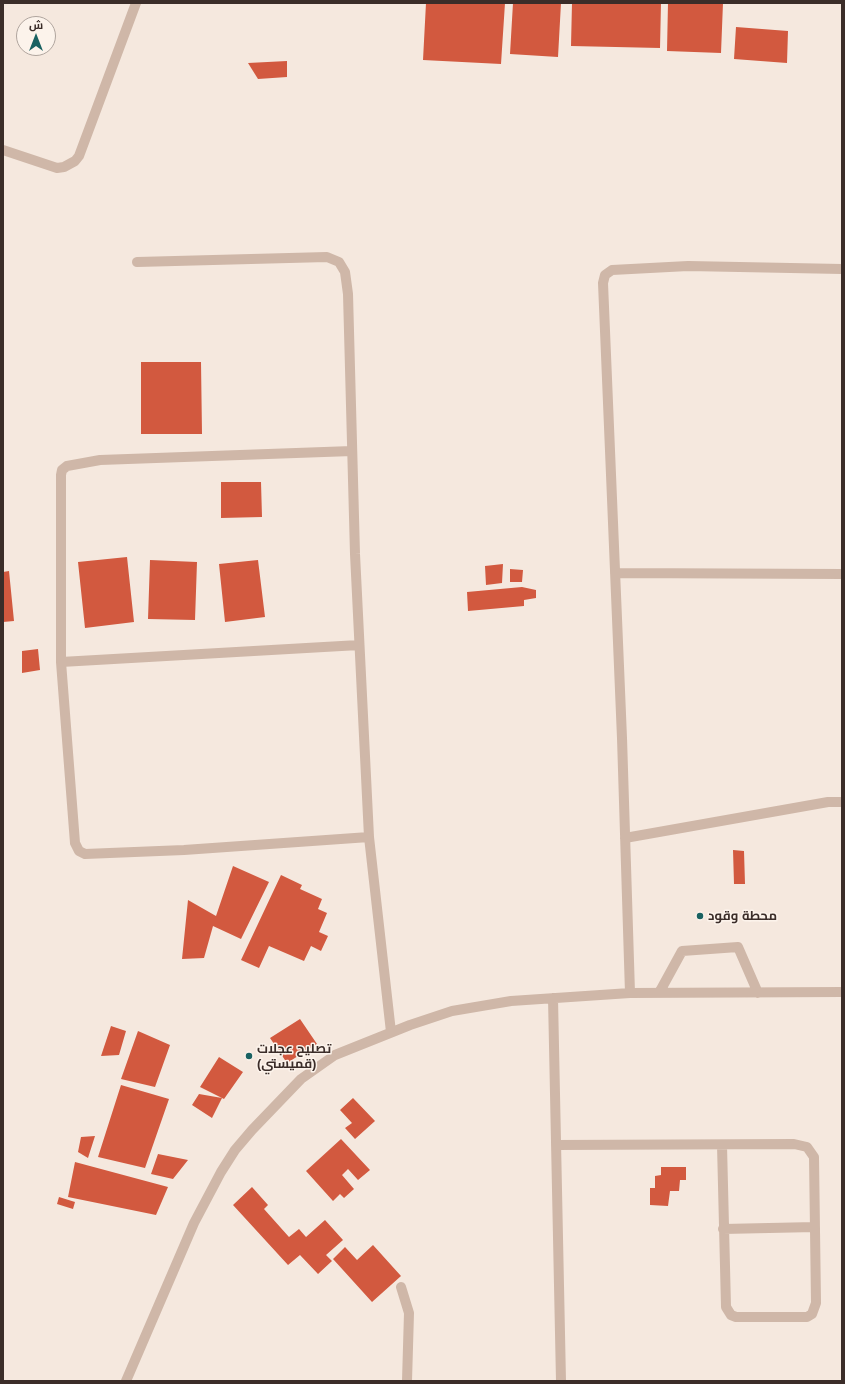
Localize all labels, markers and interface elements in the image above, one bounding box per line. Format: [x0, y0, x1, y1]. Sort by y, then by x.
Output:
north arrow [16, 16, 56, 56]
text: ش [29, 19, 43, 31]
place label: محطة وقود [708, 908, 777, 924]
marker: محطة وقود [695, 911, 705, 921]
place label: تصليح عجلات (قميستي) [257, 1041, 331, 1072]
marker: تصليح عجلات (قميستي) [244, 1051, 254, 1061]

